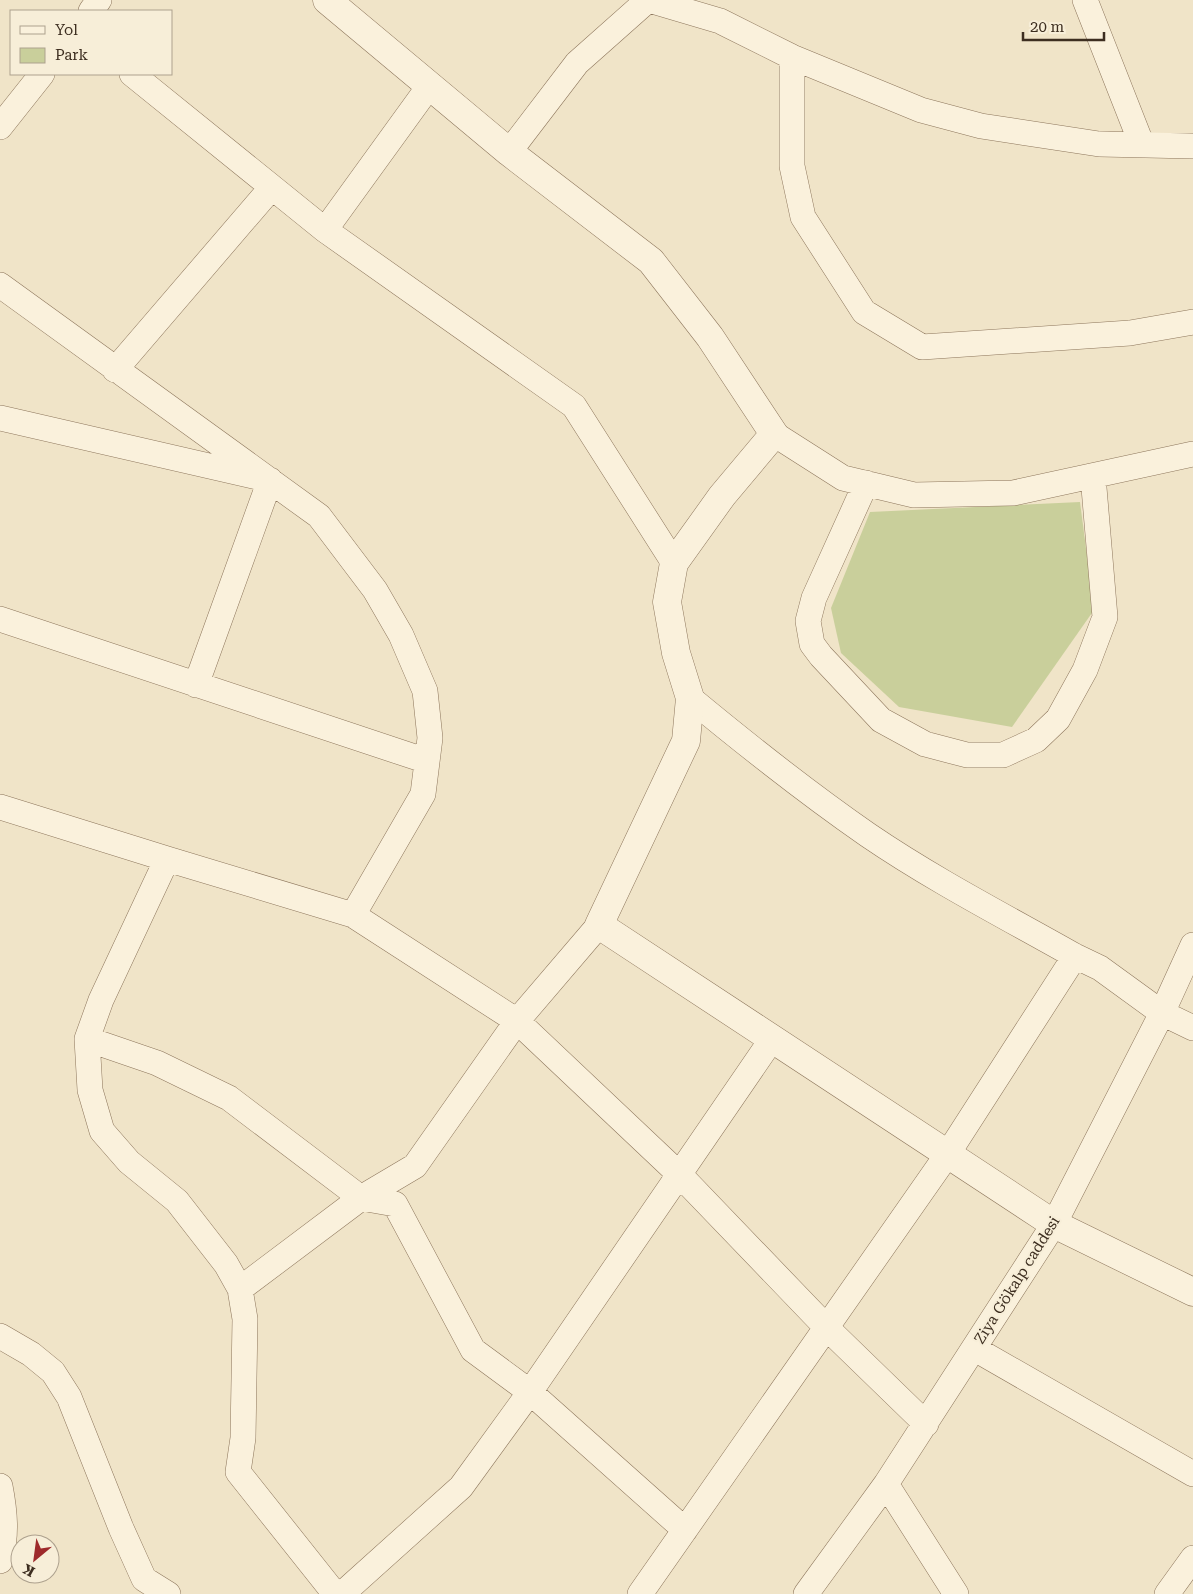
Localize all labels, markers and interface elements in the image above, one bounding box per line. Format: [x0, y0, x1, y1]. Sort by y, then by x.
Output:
legend [10, 10, 172, 75]
scale bar [1023, 10, 1104, 42]
text: 20 m [1030, 18, 1065, 36]
text: Yol [55, 21, 78, 39]
text: Park [55, 46, 89, 64]
street label: Ziya Gökalp caddesi [970, 1213, 1064, 1347]
north arrow [10, 1534, 60, 1584]
text: K [20, 1561, 37, 1580]

